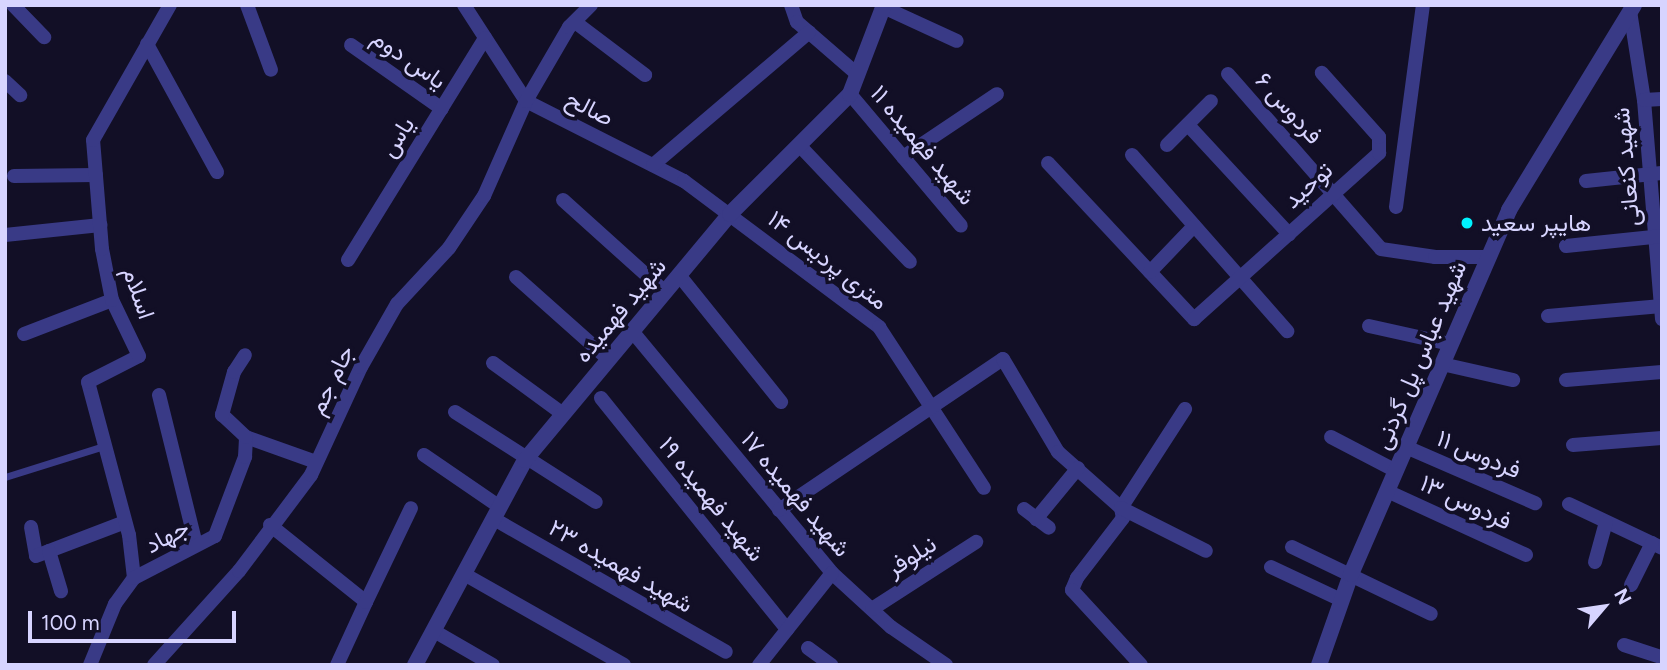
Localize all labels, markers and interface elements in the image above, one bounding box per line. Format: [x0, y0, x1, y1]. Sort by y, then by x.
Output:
street label: یاس دوم [366, 23, 452, 95]
street label: فردوس ۶ [1249, 66, 1329, 150]
street label: شهید فهمیده ۱۱ [865, 79, 981, 211]
street label: صالح [561, 84, 619, 132]
street label: شهید کنعانی [1606, 106, 1646, 228]
street label: یاس [374, 112, 420, 162]
street label: توحید [1278, 156, 1338, 214]
street label: ۱۴ متری پردیس [762, 204, 894, 316]
place label: هایپر سعید [1481, 209, 1591, 237]
marker: هایپر سعید [1459, 215, 1475, 231]
street label: شهید فهمیده [568, 252, 672, 368]
street label: شهید عباس پل گردنی [1367, 256, 1473, 454]
street label: اسلام [117, 263, 161, 323]
street label: جام جم [302, 340, 360, 420]
street label: فردوس ۱۱ [1433, 423, 1525, 485]
street label: شهید فهمیده ۱۷ [735, 426, 857, 562]
street label: شهید فهمیده ۱۹ [653, 431, 771, 567]
street label: فردوس ۱۳ [1416, 468, 1516, 536]
street label: جهاد [140, 513, 194, 559]
street label: شهید فهمیده ۲۳ [544, 513, 698, 619]
street label: نیلوفر [880, 529, 942, 583]
north arrow [1569, 572, 1639, 642]
text: N [1609, 585, 1636, 609]
scale bar [32, 596, 240, 640]
text: 100 m [41, 610, 100, 635]

